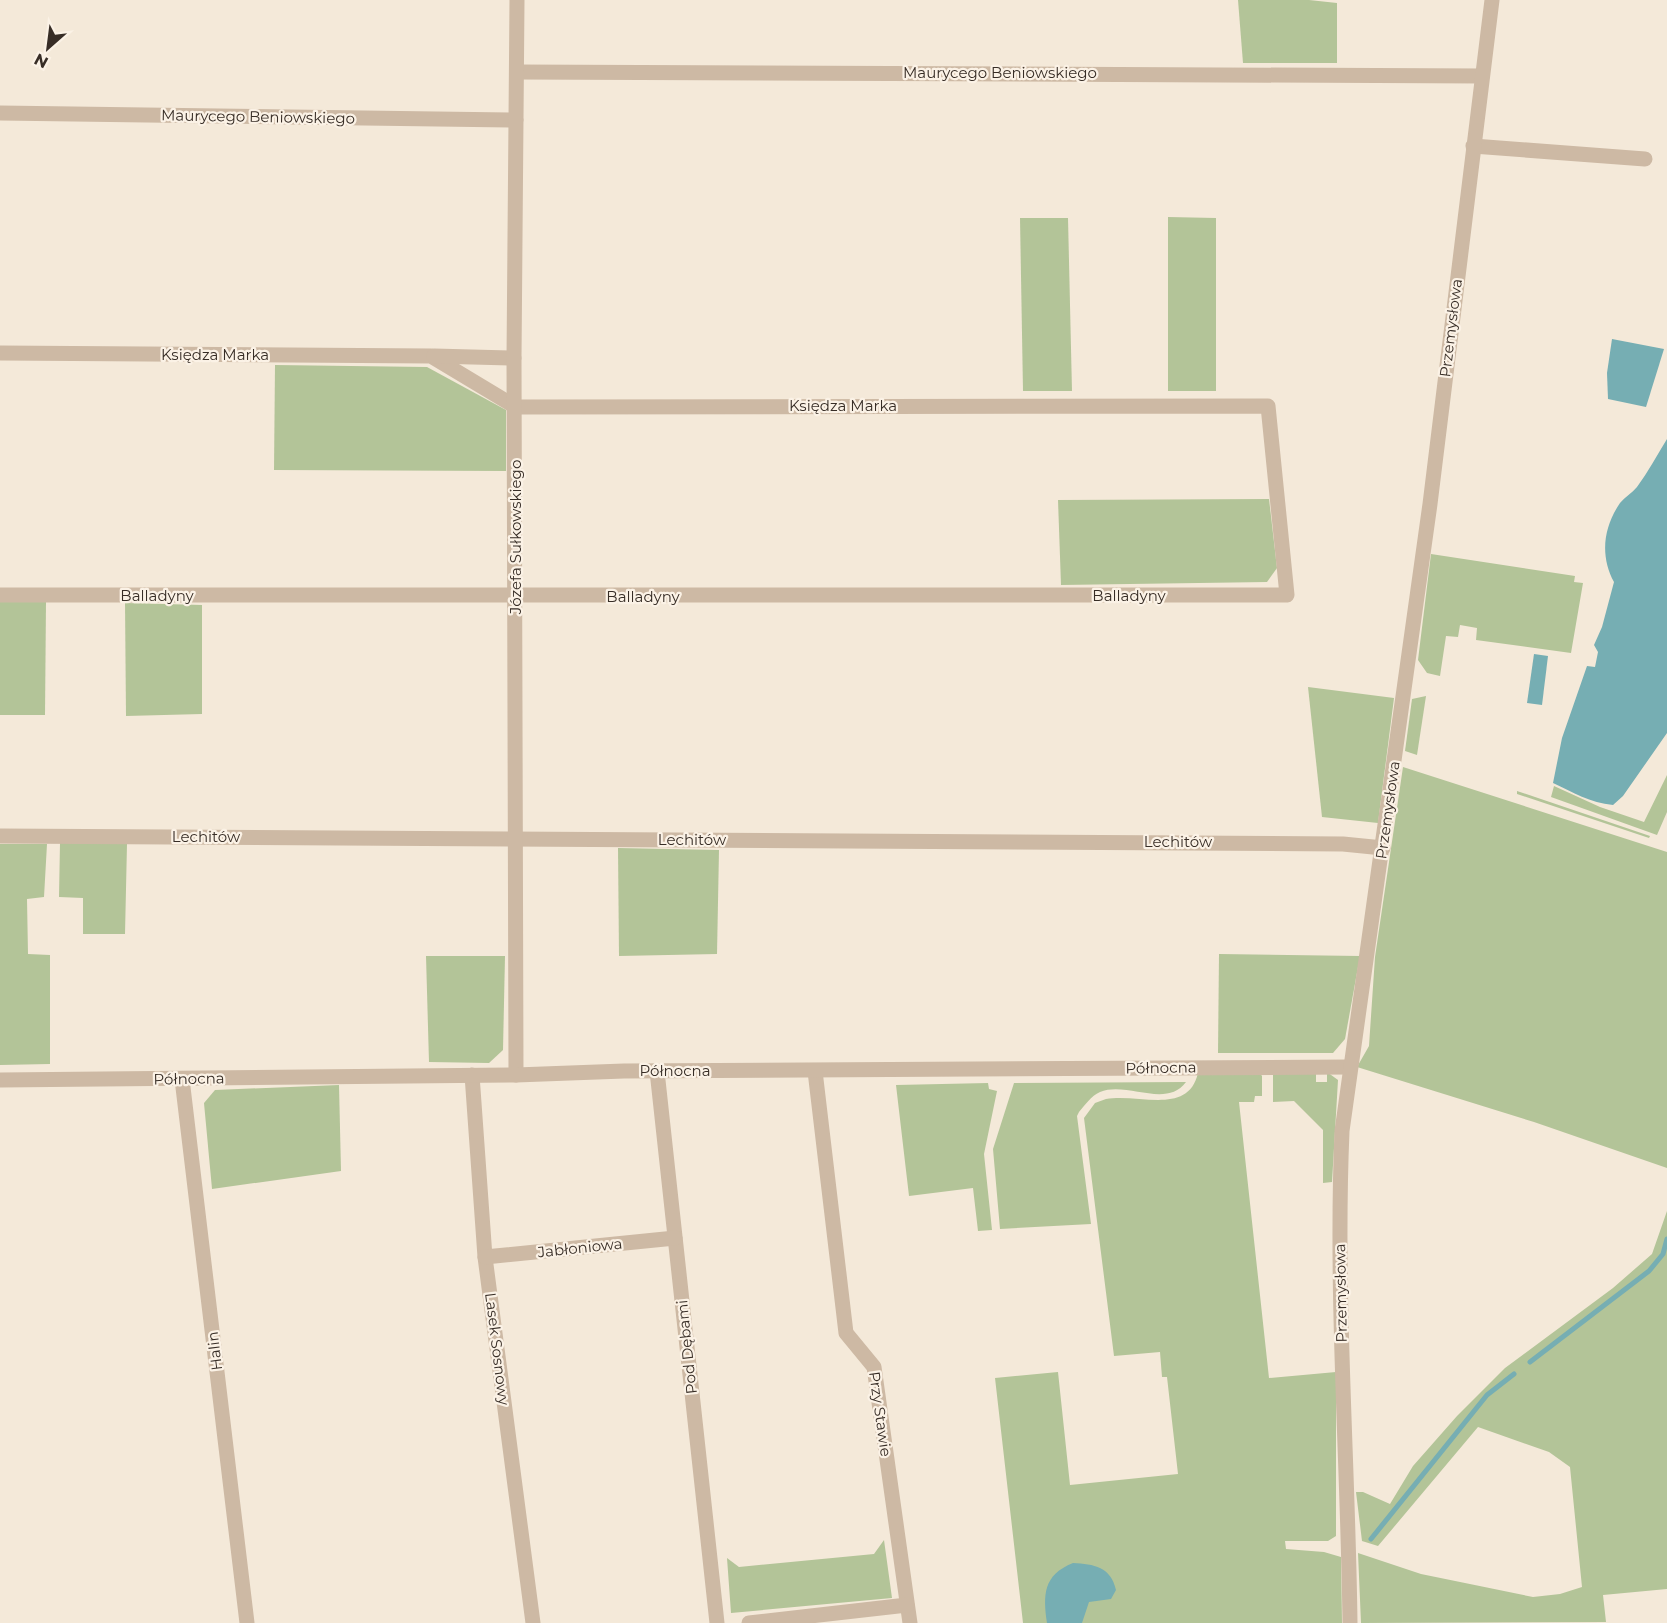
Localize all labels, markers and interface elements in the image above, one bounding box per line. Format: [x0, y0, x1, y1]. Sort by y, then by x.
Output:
north arrow [18, 18, 78, 78]
text: N [31, 49, 51, 72]
street label: Maurycego Beniowskiego [903, 63, 1097, 82]
street label: Maurycego Beniowskiego [161, 105, 355, 128]
street label: Przemysłowa [1435, 278, 1466, 378]
street label: Księdza Marka [161, 345, 269, 364]
street label: Księdza Marka [789, 396, 897, 415]
street label: Józefa Sułkowskiego [506, 460, 525, 615]
street label: Balladyny [120, 586, 195, 605]
street label: Balladyny [1092, 586, 1167, 605]
street label: Balladyny [606, 587, 681, 606]
street label: Przemysłowa [1371, 760, 1404, 860]
street label: Lechitów [172, 827, 241, 846]
street label: Lechitów [658, 830, 727, 849]
street label: Lechitów [1144, 832, 1213, 851]
street label: Północna [1125, 1057, 1197, 1078]
street label: Północna [639, 1061, 711, 1080]
street label: Północna [153, 1068, 225, 1089]
street label: Jabłoniowa [536, 1234, 623, 1262]
street label: Przemysłowa [1330, 1243, 1351, 1343]
street label: Lasek Sosnowy [481, 1291, 514, 1407]
street label: Pod Dębami [672, 1299, 701, 1395]
street label: Halin [203, 1330, 226, 1372]
street label: Przy Stawie [865, 1370, 896, 1458]

